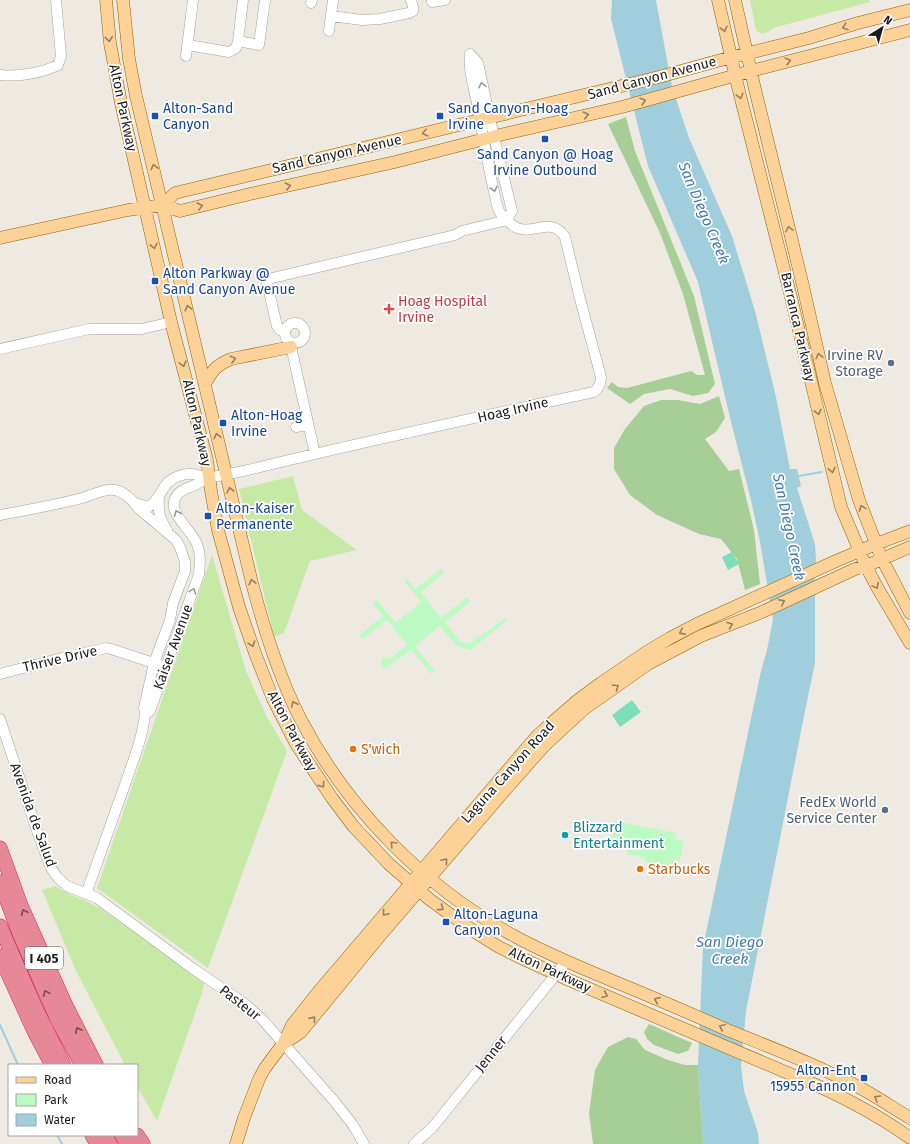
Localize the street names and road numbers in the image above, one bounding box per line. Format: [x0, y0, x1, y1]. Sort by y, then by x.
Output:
street label: Sand Canyon Avenue [586, 53, 718, 103]
street label: Alton Parkway [105, 63, 141, 153]
street label: Sand Canyon Avenue [271, 131, 403, 177]
street label: Barranca Parkway [777, 271, 819, 384]
street label: Alton Parkway [179, 378, 215, 468]
street label: Hoag Irvine [476, 394, 550, 426]
street label: Kaiser Avenue [150, 602, 196, 692]
street label: Thrive Drive [21, 642, 99, 676]
street label: Alton Parkway [264, 688, 320, 774]
street label: Laguna Canyon Road [458, 717, 558, 827]
street label: Avenida de Salud [6, 761, 60, 869]
street label: Alton Parkway [506, 944, 594, 997]
road number: I 405 [25, 947, 63, 969]
street label: Pasteur [216, 982, 264, 1025]
street label: Jenner [471, 1032, 511, 1075]

